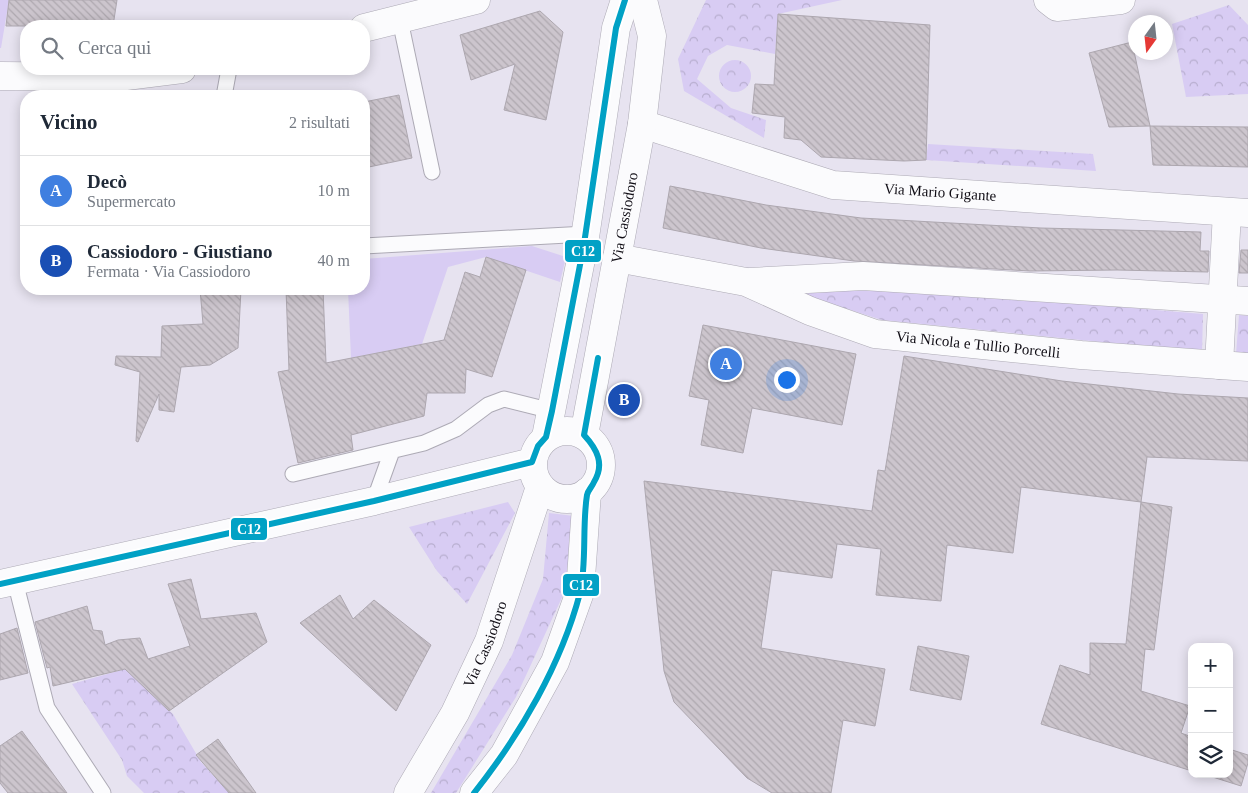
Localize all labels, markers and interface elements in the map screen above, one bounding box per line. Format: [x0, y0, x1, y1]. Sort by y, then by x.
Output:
north arrow [1128, 15, 1173, 60]
search box [20, 20, 370, 75]
icon: search [38, 34, 66, 62]
text: Cerca qui [78, 37, 151, 58]
text: Vicino [40, 110, 98, 134]
text: 2 risultati [289, 114, 350, 131]
text: Decò [87, 171, 127, 192]
street label: Via Cassiodoro [608, 171, 641, 264]
street label: Via Mario Gigante [884, 180, 997, 204]
text: A [50, 182, 62, 199]
text: 10 m [318, 182, 350, 199]
text: Supermercato [87, 193, 176, 210]
line badge: C12 [564, 239, 602, 263]
text: Cassiodoro - Giustiano [87, 241, 272, 262]
text: C12 [571, 244, 595, 259]
text: B [51, 252, 61, 269]
text: 40 m [318, 252, 350, 269]
text: Fermata · Via Cassiodoro [87, 263, 251, 280]
street label: Via Nicola e Tullio Porcelli [895, 328, 1061, 361]
pin: A [710, 345, 742, 383]
your location [774, 367, 800, 393]
pin: B [608, 381, 640, 419]
line badge: C12 [230, 517, 268, 541]
text: C12 [237, 522, 261, 537]
line badge: C12 [562, 573, 600, 597]
text: C12 [569, 578, 593, 593]
street label: Via Cassiodoro [460, 599, 510, 690]
map controls [1188, 643, 1233, 778]
button: + [1188, 643, 1233, 688]
button: − [1188, 688, 1233, 733]
button: layers [1188, 733, 1233, 778]

